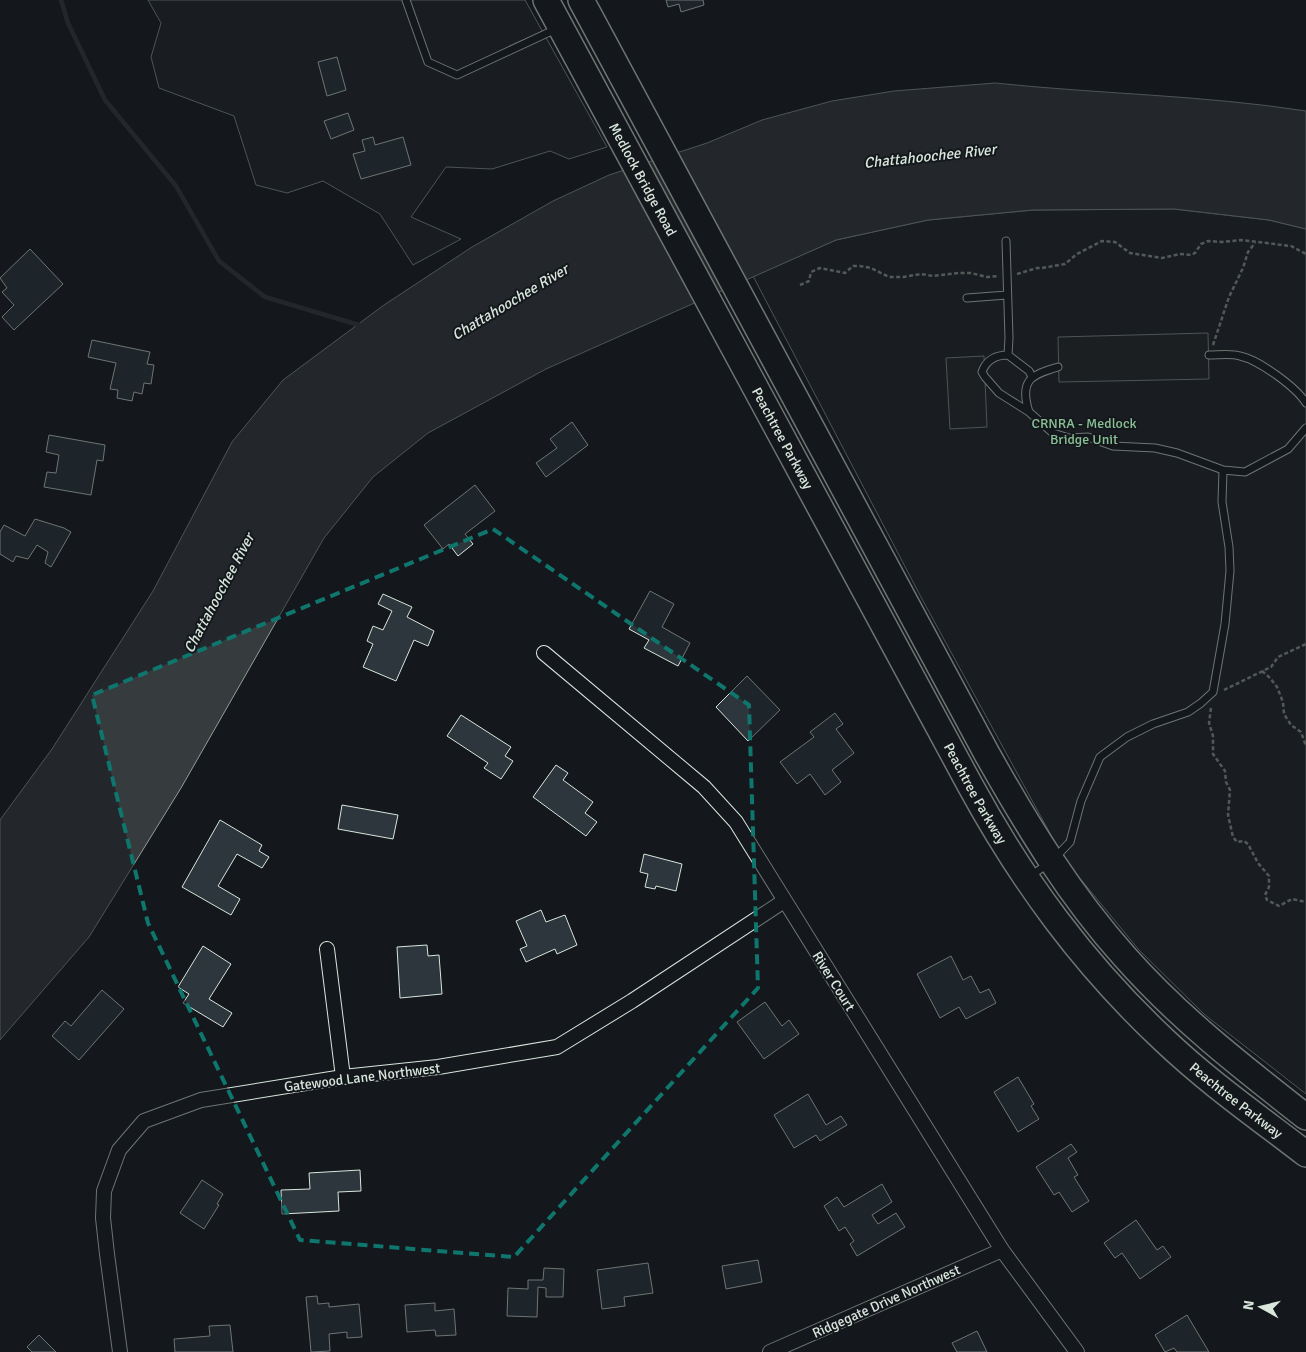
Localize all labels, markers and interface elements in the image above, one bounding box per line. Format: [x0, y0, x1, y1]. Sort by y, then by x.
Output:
street label: Medlock Bridge Road [605, 120, 680, 239]
water label: Chattahoochee River [863, 140, 999, 172]
water label: Chattahoochee River [449, 259, 574, 344]
street label: Peachtree Parkway [748, 385, 817, 493]
park label: CRNRA - Medlock Bridge Unit [1032, 415, 1137, 448]
water label: Chattahoochee River [180, 528, 259, 656]
street label: Peachtree Parkway [940, 740, 1010, 848]
street label: River Court [809, 948, 859, 1014]
street label: Gatewood Lane Northwest [283, 1059, 441, 1096]
street label: Peachtree Parkway [1186, 1059, 1286, 1142]
street label: Ridgegate Drive Northwest [810, 1261, 963, 1342]
north arrow [1236, 1282, 1286, 1332]
text: N [1240, 1299, 1258, 1311]

